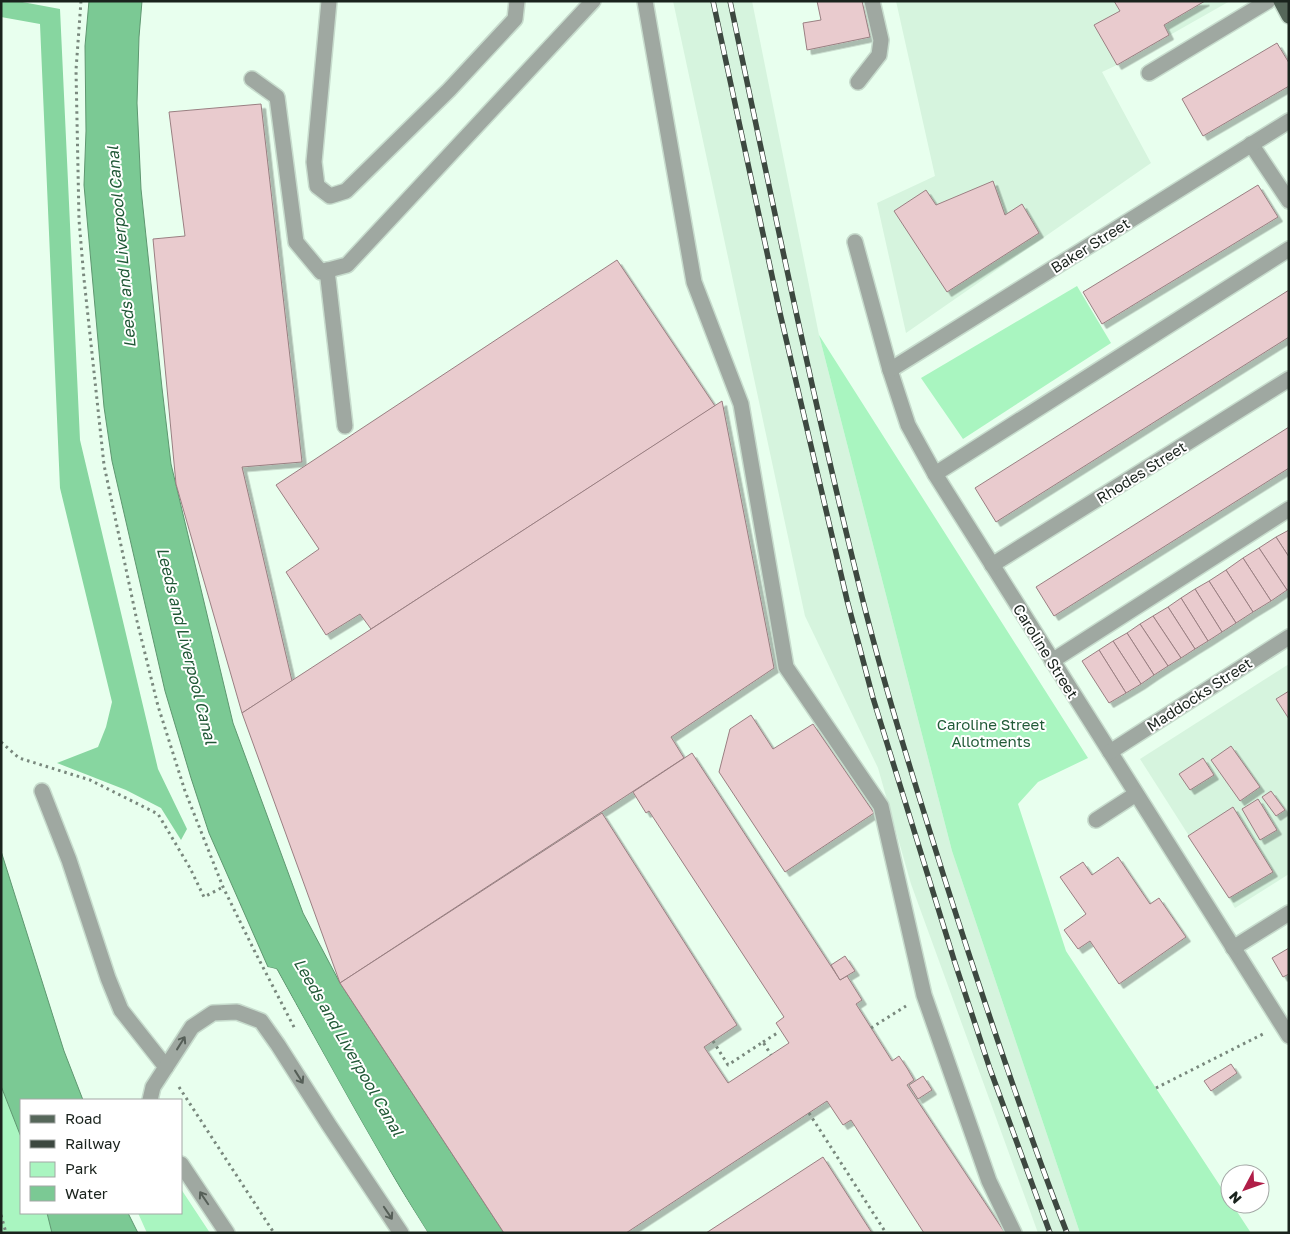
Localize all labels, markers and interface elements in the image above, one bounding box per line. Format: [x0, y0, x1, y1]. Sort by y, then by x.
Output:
water label: Leeds and Liverpool Canal [102, 145, 140, 349]
street label: Baker Street [1047, 214, 1133, 276]
street label: Rhodes Street [1093, 437, 1189, 507]
water label: Leeds and Liverpool Canal [153, 545, 221, 747]
street label: Caroline Street [1010, 600, 1082, 702]
street label: Maddocks Street [1143, 653, 1255, 735]
park label: Caroline Street Allotments [937, 715, 1045, 750]
water label: Leeds and Liverpool Canal [290, 954, 409, 1140]
one-way arrow [177, 1036, 187, 1050]
one-way arrow [294, 1070, 304, 1084]
legend [20, 1099, 182, 1214]
text: Road [65, 1109, 102, 1127]
text: Railway [65, 1134, 121, 1152]
text: Park [65, 1159, 98, 1177]
north arrow [1220, 1164, 1270, 1214]
text: Water [65, 1184, 108, 1202]
text: N [1225, 1188, 1245, 1207]
one-way arrow [199, 1192, 209, 1206]
one-way arrow [383, 1206, 393, 1220]

